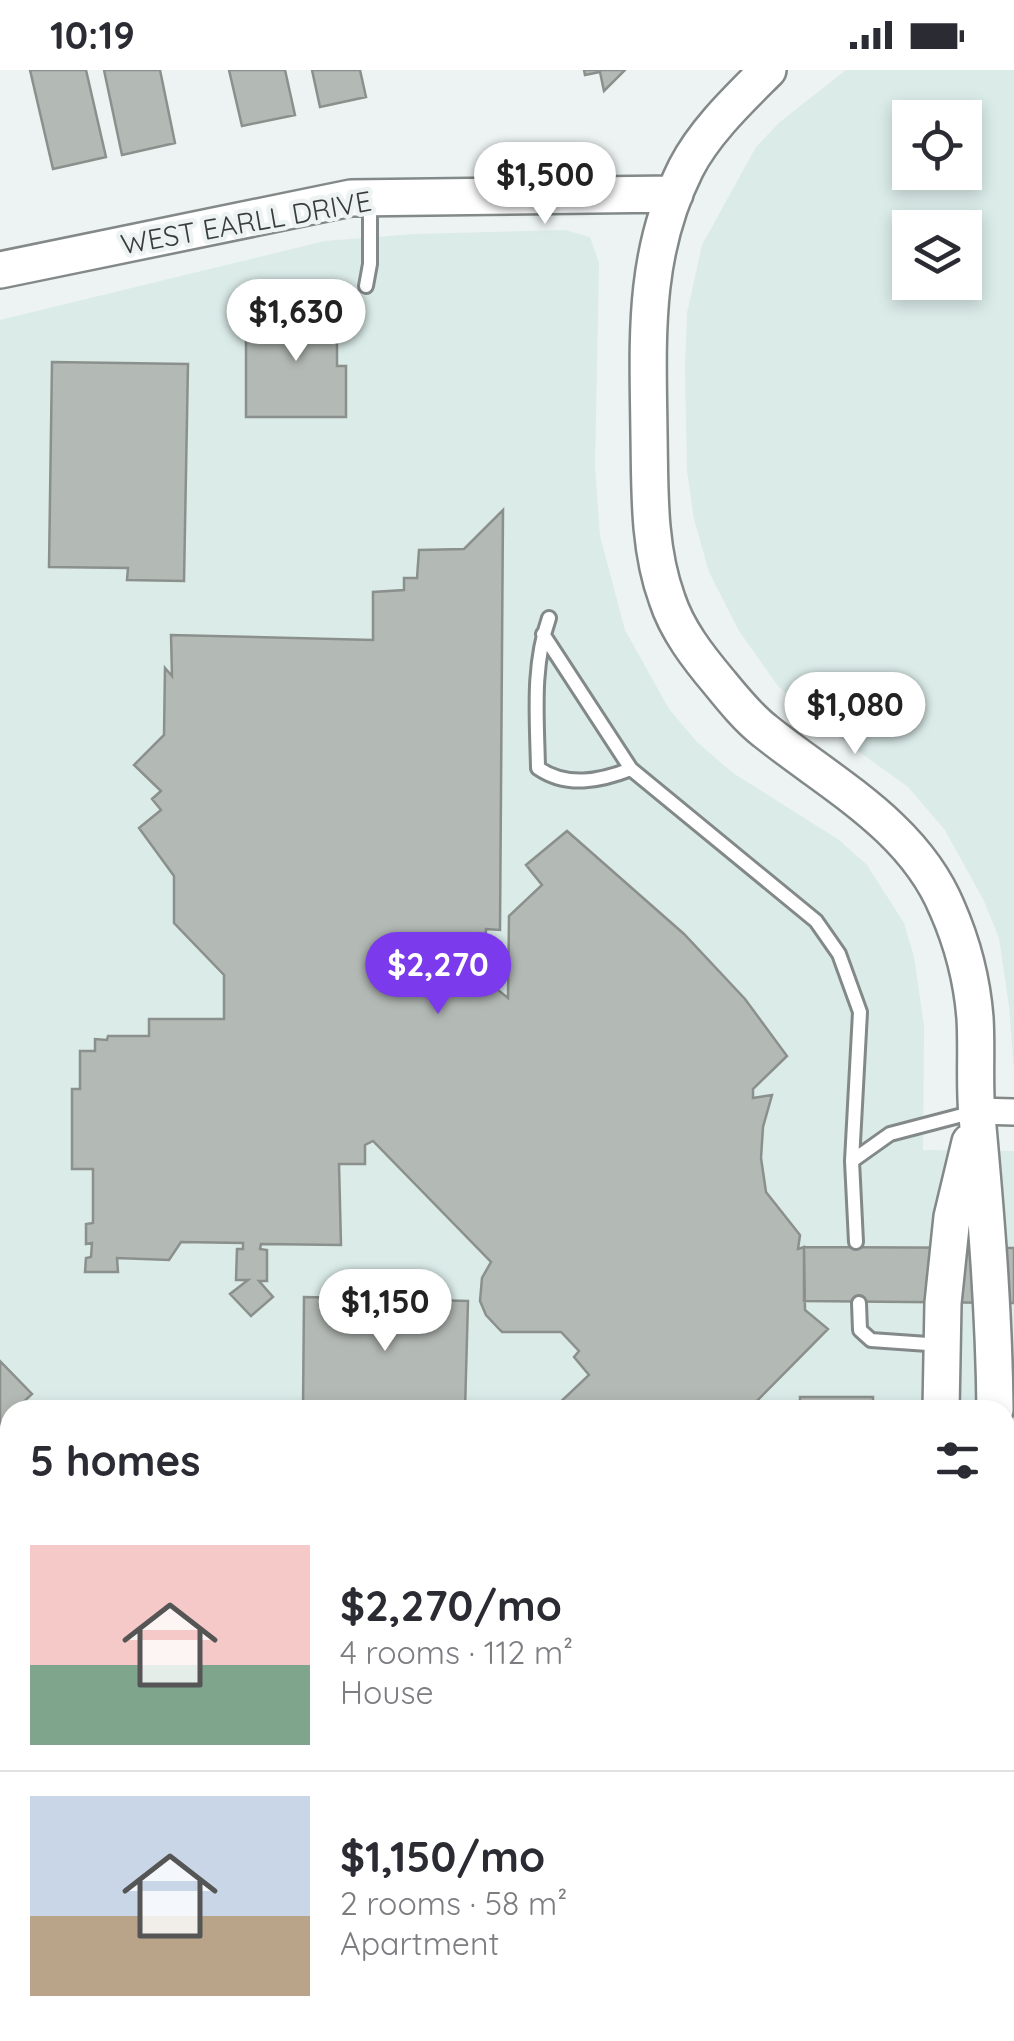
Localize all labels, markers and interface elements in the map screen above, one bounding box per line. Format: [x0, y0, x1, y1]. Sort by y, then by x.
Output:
text: 10:19 [50, 11, 135, 59]
map controls [892, 100, 982, 300]
button: locate [892, 100, 982, 190]
pin: $1,500 [464, 142, 626, 227]
text: $1,500 [496, 154, 594, 194]
street label: WEST EARLL DRIVE [118, 183, 374, 261]
button: layers [892, 210, 982, 300]
pin: $1,630 [215, 279, 377, 364]
text: $1,630 [249, 291, 343, 331]
pin: $1,080 [774, 672, 936, 757]
text: $1,080 [806, 684, 904, 724]
pin: $2,270 [357, 932, 519, 1017]
text: $2,270 [387, 944, 489, 984]
pin: $1,150 [304, 1269, 466, 1354]
text: $1,150 [341, 1281, 429, 1321]
icon: filters [930, 1433, 985, 1488]
text: 5 homes [30, 1434, 201, 1487]
text: $2,270/mo [340, 1579, 562, 1632]
icon: home [110, 1585, 230, 1705]
text: 4 rooms · 112 m² [340, 1632, 573, 1672]
text: House [340, 1672, 434, 1712]
text: $1,150/mo [340, 1830, 545, 1883]
icon: home [110, 1836, 230, 1956]
text: 2 rooms · 58 m² [340, 1883, 567, 1923]
text: Apartment [340, 1923, 499, 1963]

